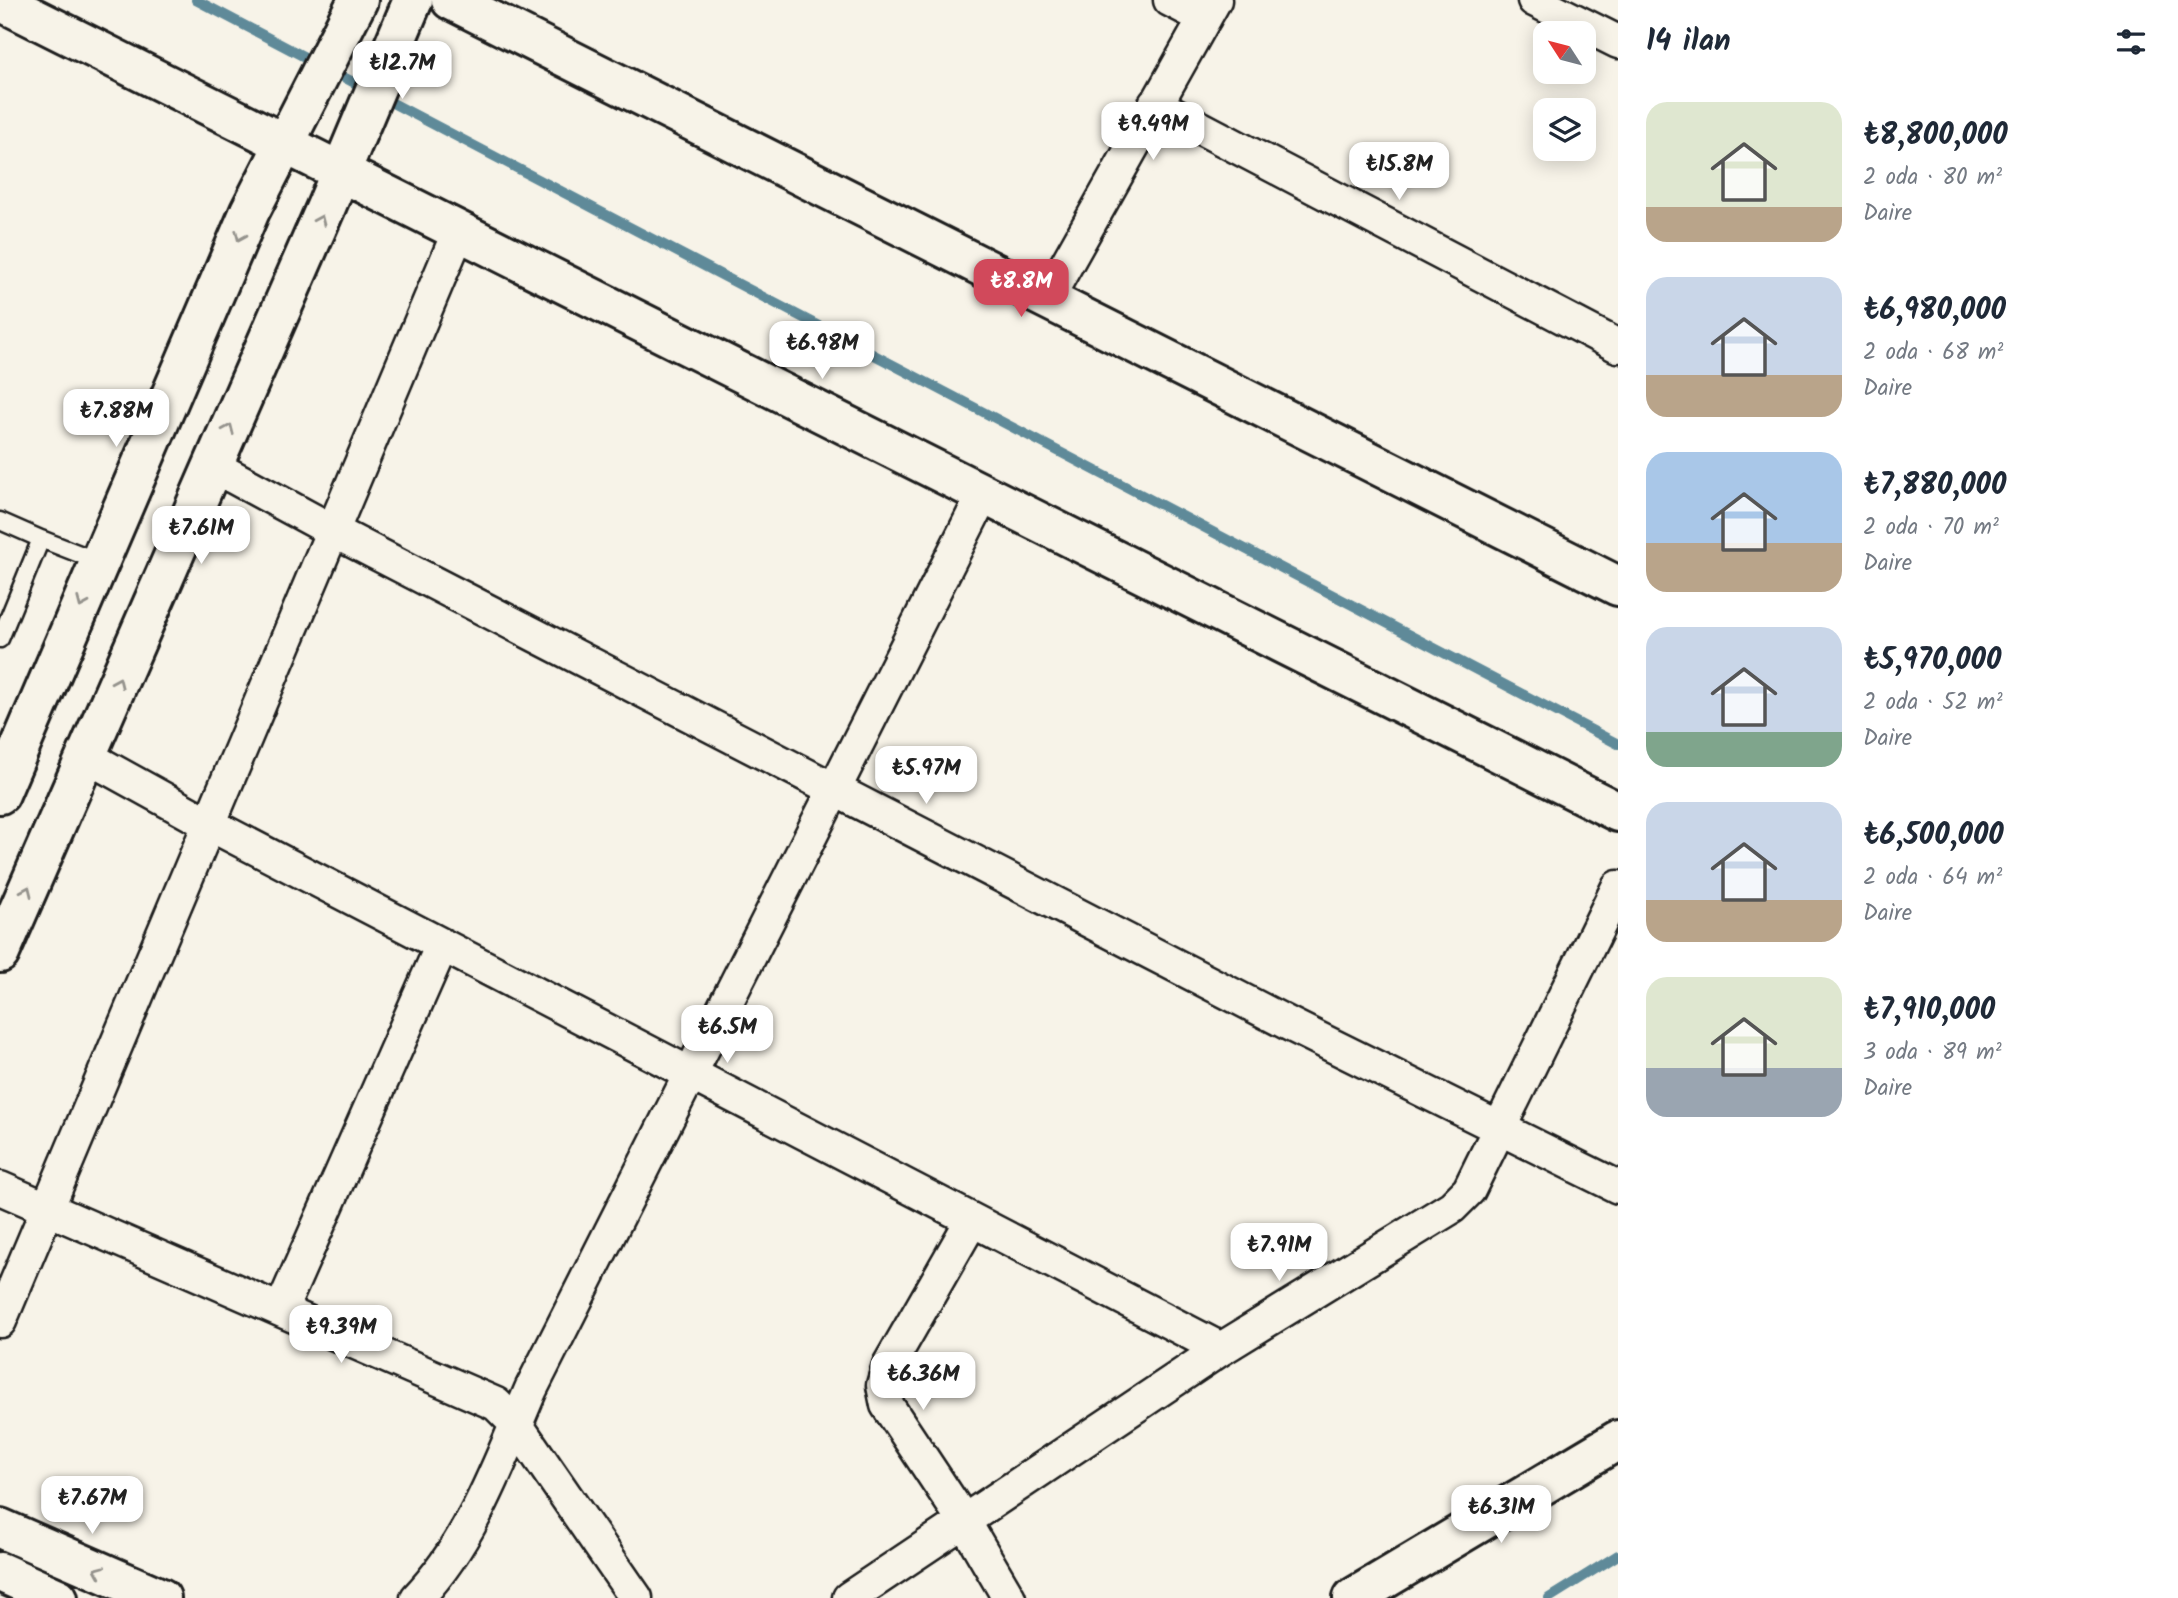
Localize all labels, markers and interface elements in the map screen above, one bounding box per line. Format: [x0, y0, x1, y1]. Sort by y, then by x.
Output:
text: 14 ilan [1646, 18, 1731, 66]
north arrow [1533, 21, 1596, 84]
map controls [1533, 21, 1596, 161]
icon: filters [2112, 23, 2150, 61]
pin: ₺12.7M [345, 42, 459, 101]
text: ₺12.7M [369, 46, 435, 82]
button: layers [1533, 98, 1596, 161]
pin: ₺9.49M [1096, 102, 1210, 162]
text: ₺9.49M [1117, 107, 1189, 143]
text: ₺8,800,000 [1863, 112, 2008, 160]
icon: home [1702, 130, 1786, 214]
pin: ₺15.8M [1342, 142, 1456, 202]
text: ₺15.8M [1365, 147, 1433, 183]
text: 2 oda · 80 m² [1863, 160, 2002, 196]
text: Daire [1863, 196, 1912, 232]
one-way arrow [312, 215, 326, 228]
one-way arrow [234, 229, 248, 241]
pin: ₺8.8M [972, 260, 1070, 319]
text: ₺8.8M [990, 264, 1052, 300]
text: ₺6,980,000 [1863, 287, 2006, 335]
icon: home [1702, 305, 1786, 389]
pin: ₺6.98M [765, 322, 879, 381]
text: ₺6.98M [785, 326, 859, 362]
text: 2 oda · 68 m² [1863, 335, 2003, 371]
text: Daire [1863, 371, 1912, 407]
pin: ₺7.88M [59, 390, 173, 449]
text: ₺7.88M [79, 394, 153, 430]
one-way arrow [221, 424, 235, 436]
text: ₺7,880,000 [1863, 462, 2006, 510]
icon: home [1702, 480, 1786, 564]
pin: ₺7.61M [144, 506, 258, 566]
text: 2 oda · 70 m² [1863, 510, 1999, 546]
text: ₺7.61M [168, 511, 234, 547]
text: Daire [1863, 546, 1912, 582]
one-way arrow [76, 595, 90, 608]
text: ₺5,970,000 [1863, 637, 2001, 685]
icon: home [1702, 655, 1786, 739]
one-way arrow [110, 677, 124, 689]
text: 2 oda · 52 m² [1863, 685, 2003, 721]
text: Daire [1863, 721, 1912, 757]
pin: ₺5.97M [869, 746, 983, 806]
text: ₺5.97M [891, 751, 961, 787]
text: ₺6,500,000 [1863, 812, 2004, 860]
icon: home [1702, 830, 1786, 914]
text: 2 oda · 64 m² [1863, 860, 2002, 896]
one-way arrow [19, 885, 33, 898]
text: Daire [1863, 896, 1912, 932]
text: ₺7,910,000 [1863, 987, 1995, 1035]
icon: home [1702, 1005, 1786, 1089]
pin: ₺6.5M [678, 1006, 776, 1065]
text: ₺6.5M [697, 1010, 757, 1046]
text: 3 oda · 89 m² [1863, 1035, 2002, 1071]
text: Daire [1863, 1071, 1912, 1107]
pin: ₺7.91M [1222, 1224, 1336, 1283]
text: ₺7.91M [1247, 1228, 1311, 1264]
pin: ₺9.39M [284, 1306, 398, 1365]
text: ₺9.39M [305, 1310, 377, 1346]
pin: ₺6.36M [866, 1352, 980, 1412]
text: ₺6.36M [886, 1357, 960, 1393]
pin: ₺7.67M [35, 1476, 149, 1536]
text: ₺7.67M [57, 1481, 127, 1517]
pin: ₺6.31M [1444, 1486, 1558, 1545]
text: ₺6.31M [1467, 1490, 1535, 1526]
one-way arrow [93, 1565, 106, 1579]

